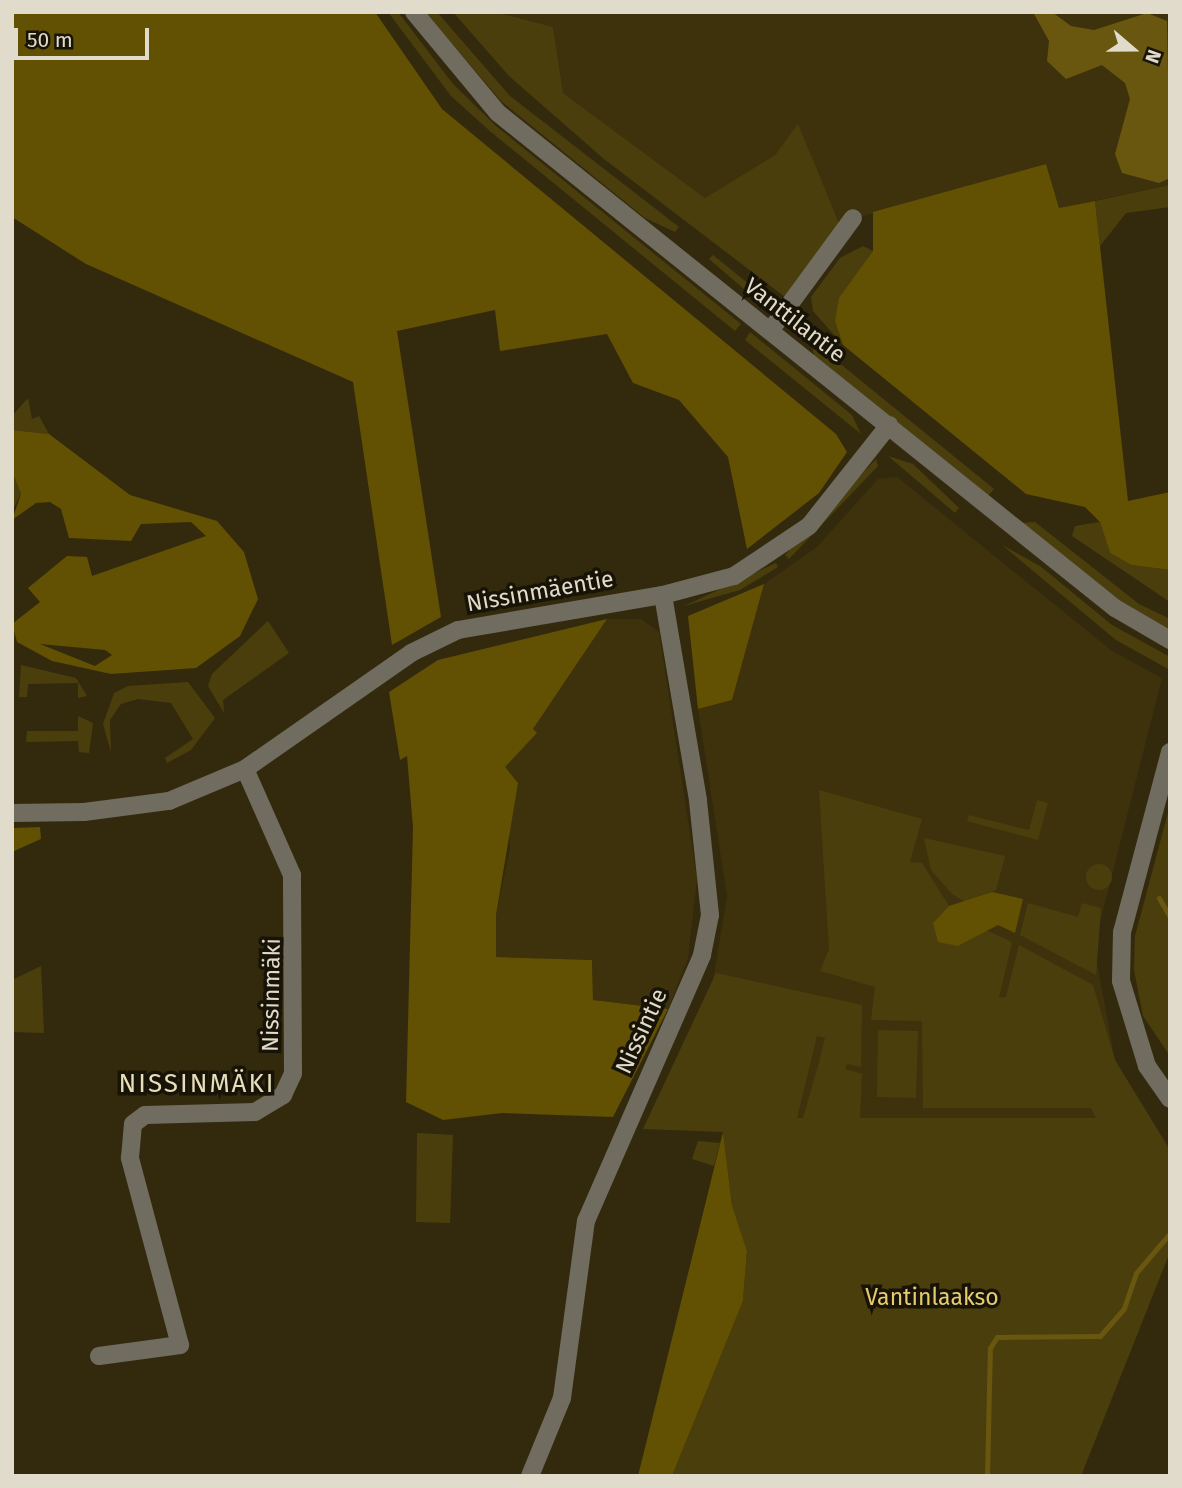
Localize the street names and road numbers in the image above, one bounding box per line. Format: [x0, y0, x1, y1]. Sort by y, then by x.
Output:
street label: Vanttilantie [739, 272, 851, 368]
street label: Nissinmäentie [464, 564, 616, 618]
street label: Nissinmäki [256, 938, 286, 1052]
street label: Nissintie [609, 984, 673, 1078]

